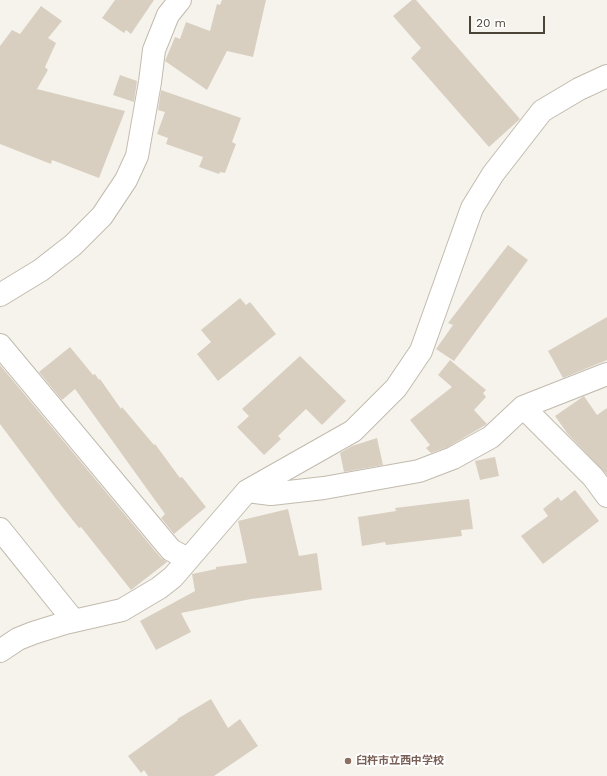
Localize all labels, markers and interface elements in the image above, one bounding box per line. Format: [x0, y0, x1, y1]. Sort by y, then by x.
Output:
scale bar [471, 8, 547, 34]
text: 20 m [476, 16, 506, 30]
place label: 臼杵市立西中学校 [356, 754, 444, 768]
marker: 臼杵市立西中学校 [343, 756, 353, 766]

